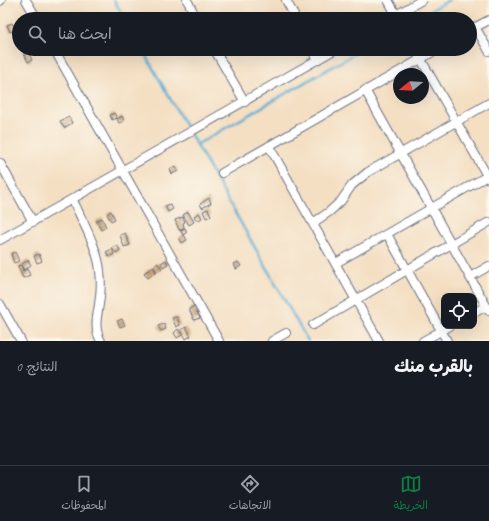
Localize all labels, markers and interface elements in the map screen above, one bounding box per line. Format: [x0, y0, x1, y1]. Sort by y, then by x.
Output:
search box [12, 12, 477, 56]
icon: search [26, 23, 48, 45]
text: ابحث هنا [58, 25, 112, 44]
north arrow [393, 68, 429, 104]
map controls [441, 293, 477, 329]
button: locate [441, 293, 477, 329]
text: بالقرب منك [394, 356, 473, 377]
text: النتائج: 0 [16, 359, 58, 375]
tab: المحفوظات [61, 473, 106, 515]
tab: الاتجاهات [229, 473, 271, 515]
tab: الخريطة [394, 473, 428, 515]

